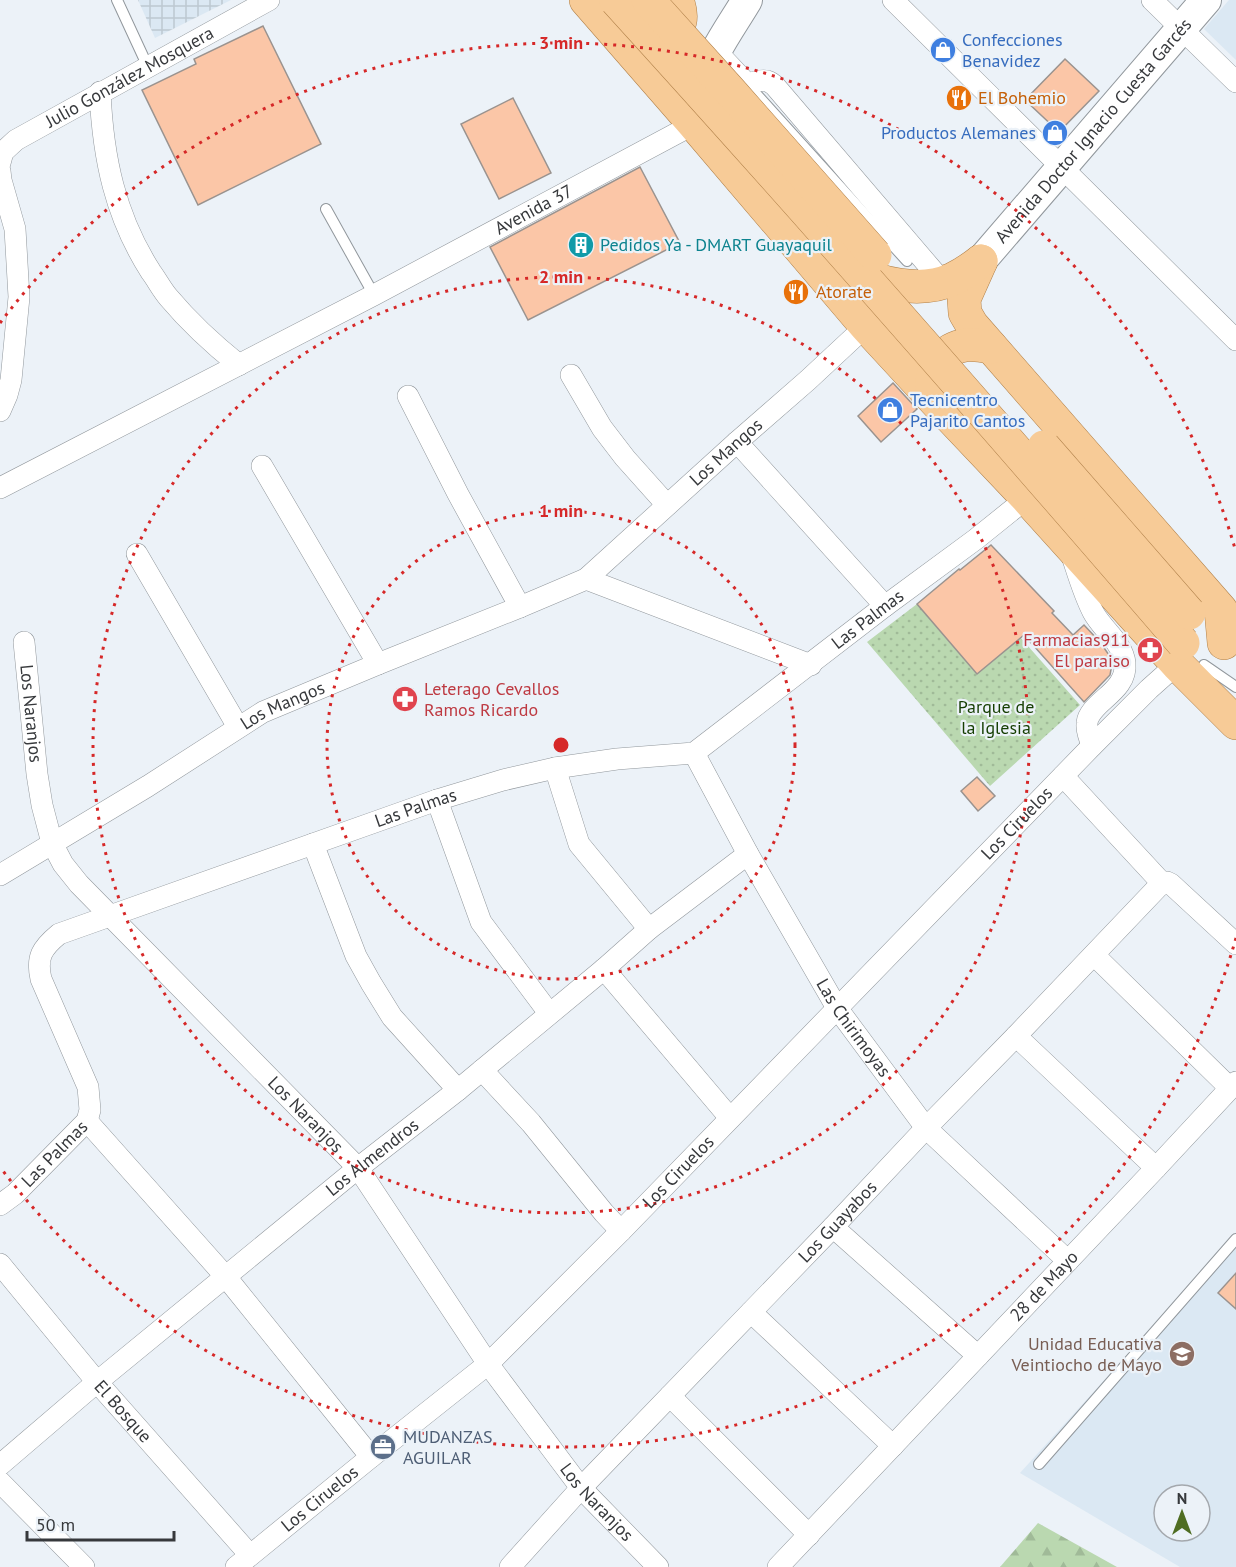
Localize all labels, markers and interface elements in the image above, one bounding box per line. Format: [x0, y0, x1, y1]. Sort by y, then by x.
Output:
street label: Avenida Doctor Ignacio Cuesta Garcés [990, 13, 1196, 248]
street label: Julio González Mosquera [40, 21, 218, 133]
place label: Confecciones Benavidez [962, 28, 1063, 72]
text: 3 min [539, 31, 583, 54]
shop icon: Confecciones Benavidez [928, 35, 958, 65]
restaurant icon: El Bohemio [944, 83, 974, 113]
place label: El Bohemio [978, 86, 1066, 109]
shop icon: Productos Alemanes [1040, 118, 1070, 148]
place label: Productos Alemanes [881, 121, 1036, 144]
street label: Avenida 37 [490, 179, 577, 239]
building icon: Pedidos Ya - DMART Guayaquil [566, 230, 596, 260]
place label: Pedidos Ya - DMART Guayaquil [600, 233, 833, 256]
text: 2 min [539, 265, 583, 288]
restaurant icon: Atorate [781, 277, 811, 307]
place label: Atorate [816, 280, 872, 303]
place label: Tecnicentro Pajarito Cantos [910, 388, 1025, 432]
shop icon: Tecnicentro Pajarito Cantos [875, 395, 905, 425]
street label: Los Mangos [684, 413, 767, 490]
text: 1 min [539, 499, 583, 522]
street label: Las Palmas [827, 584, 908, 654]
place label: Farmacias911 El paraiso [1023, 628, 1130, 672]
pharmacy icon: Farmacias911 El paraiso [1135, 635, 1165, 665]
street label: Los Naranjos [15, 664, 48, 764]
street label: Los Mangos [236, 676, 328, 735]
place label: Leterago Cevallos Ramos Ricardo [424, 677, 559, 721]
pharmacy icon: Leterago Cevallos Ramos Ricardo [390, 684, 420, 714]
park label: Parque de la Iglesia [958, 695, 1034, 739]
centre of rings [551, 735, 571, 755]
street label: Los Ciruelos [976, 782, 1057, 864]
street label: Las Palmas [372, 783, 459, 832]
street label: Las Chirimoyas [811, 974, 896, 1081]
street label: Los Naranjos [263, 1071, 349, 1157]
street label: Los Almendros [321, 1113, 423, 1201]
street label: Las Palmas [16, 1115, 92, 1192]
street label: Los Ciruelos [637, 1130, 719, 1213]
street label: Los Guayabos [793, 1176, 881, 1267]
street label: 28 de Mayo [1005, 1245, 1083, 1326]
place label: Unidad Educativa Veintiocho de Mayo [1010, 1332, 1162, 1376]
school or university icon: Unidad Educativa Veintiocho de Mayo [1167, 1339, 1197, 1369]
street label: El Bosque [90, 1375, 157, 1447]
place label: MUDANZAS AGUILAR [403, 1425, 493, 1469]
office icon: MUDANZAS AGUILAR [368, 1432, 398, 1462]
street label: Los Naranjos [555, 1458, 639, 1546]
street label: Los Ciruelos [276, 1460, 363, 1537]
north arrow [1152, 1483, 1212, 1543]
text: N [1177, 1488, 1187, 1508]
scale bar [27, 1504, 174, 1542]
text: 50 m [36, 1513, 75, 1536]

